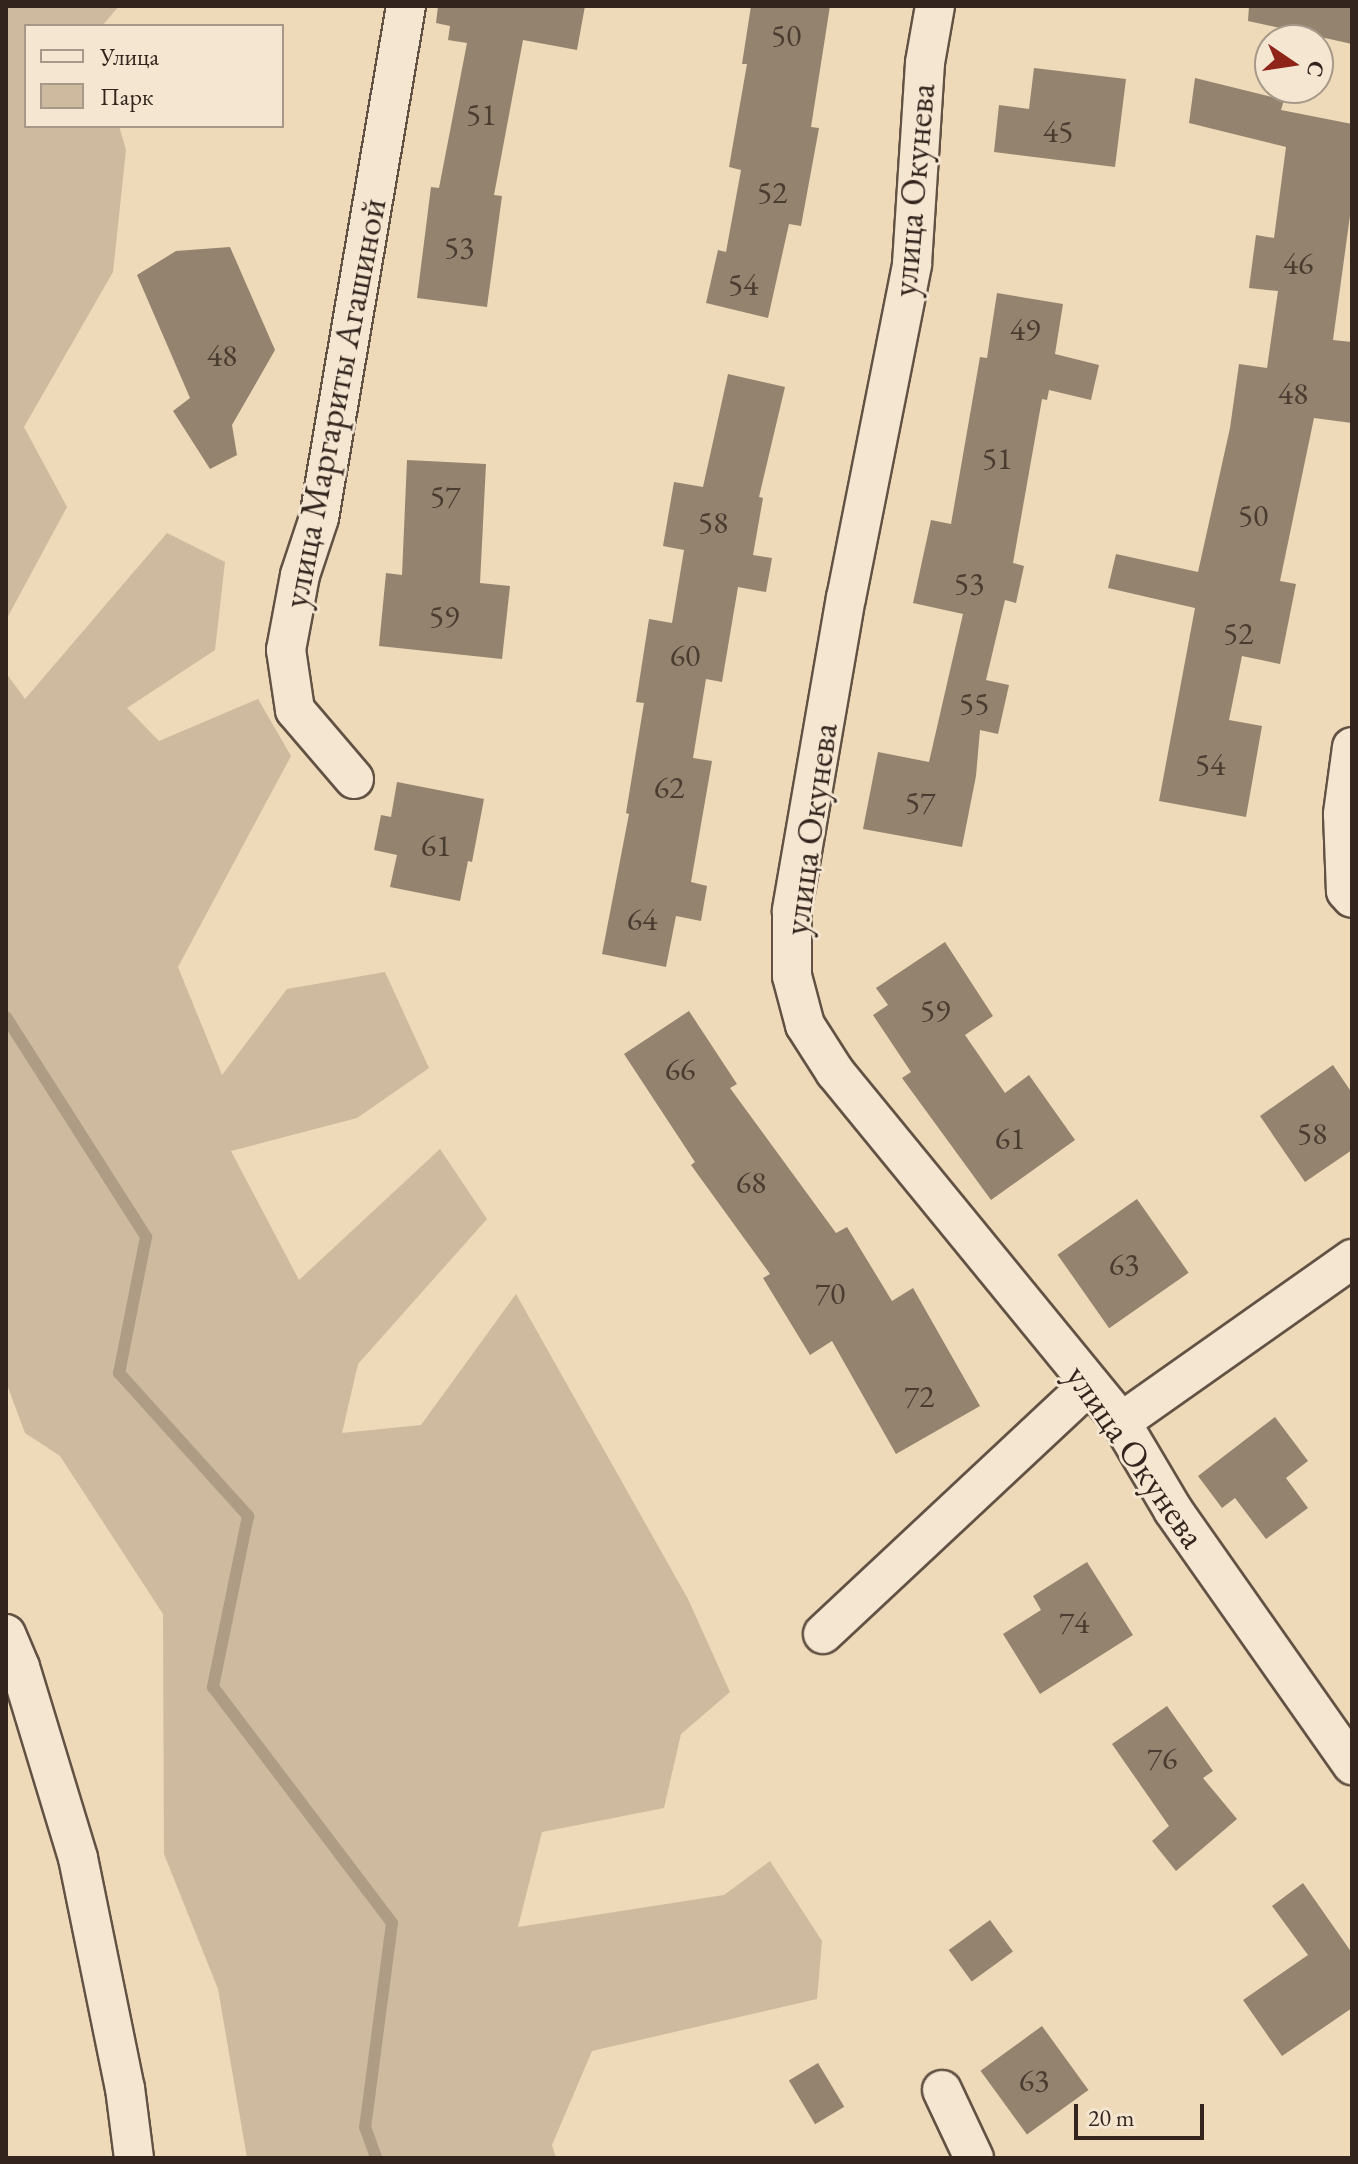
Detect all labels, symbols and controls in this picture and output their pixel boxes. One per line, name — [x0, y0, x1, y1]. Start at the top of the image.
house number: 50 — [771, 16, 801, 54]
legend — [24, 24, 284, 128]
north arrow — [1254, 24, 1334, 104]
text: Улица — [100, 41, 159, 72]
text: С — [1300, 58, 1332, 80]
text: Парк — [100, 81, 153, 112]
street label: улица Окунева — [882, 81, 944, 299]
house number: 51 — [466, 95, 496, 133]
house number: 45 — [1043, 112, 1073, 150]
house number: 52 — [757, 173, 787, 211]
street label: улица Маргариты Агашиной — [273, 195, 395, 611]
house number: 53 — [444, 228, 474, 266]
house number: 46 — [1283, 244, 1313, 282]
house number: 54 — [728, 265, 758, 303]
house number: 49 — [1010, 310, 1040, 348]
house number: 48 — [207, 336, 237, 374]
house number: 48 — [1278, 374, 1308, 412]
house number: 51 — [982, 439, 1012, 477]
house number: 57 — [430, 477, 460, 515]
house number: 50 — [1238, 496, 1268, 534]
house number: 58 — [698, 503, 728, 541]
house number: 53 — [954, 564, 984, 602]
house number: 59 — [429, 597, 459, 635]
house number: 52 — [1223, 614, 1253, 652]
house number: 60 — [670, 636, 700, 674]
house number: 55 — [959, 684, 989, 722]
street label: улица Окунева — [774, 720, 846, 938]
house number: 54 — [1195, 745, 1225, 783]
house number: 62 — [654, 768, 684, 806]
house number: 57 — [905, 783, 935, 821]
house number: 61 — [421, 826, 451, 864]
house number: 64 — [627, 900, 657, 938]
house number: 59 — [920, 991, 950, 1029]
house number: 66 — [665, 1050, 695, 1088]
house number: 58 — [1297, 1114, 1327, 1152]
house number: 61 — [995, 1119, 1025, 1157]
house number: 68 — [736, 1163, 766, 1201]
house number: 63 — [1109, 1245, 1139, 1283]
house number: 70 — [815, 1274, 845, 1312]
street label: улица Окунева — [1057, 1356, 1215, 1556]
house number: 72 — [904, 1377, 934, 1415]
house number: 74 — [1059, 1603, 1089, 1641]
house number: 76 — [1147, 1739, 1177, 1777]
house number: 63 — [1019, 2061, 1049, 2099]
scale bar — [1078, 2088, 1208, 2138]
text: 20 m — [1088, 2102, 1135, 2133]

